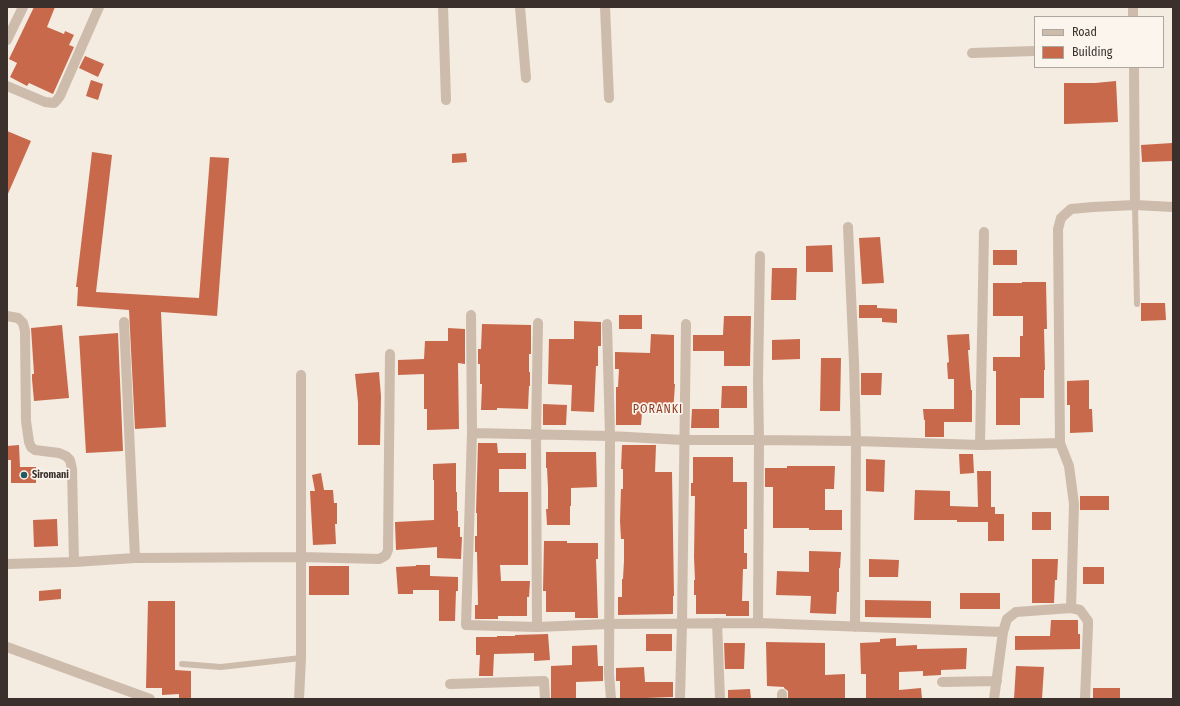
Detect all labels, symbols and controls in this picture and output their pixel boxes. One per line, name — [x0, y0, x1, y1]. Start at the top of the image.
legend — [1034, 16, 1164, 68]
text: Road — [1072, 25, 1097, 39]
text: Building — [1072, 45, 1112, 59]
district label: PORANKI — [633, 403, 683, 417]
place label: Siromani — [32, 469, 69, 481]
marker: Siromani — [19, 470, 29, 480]

